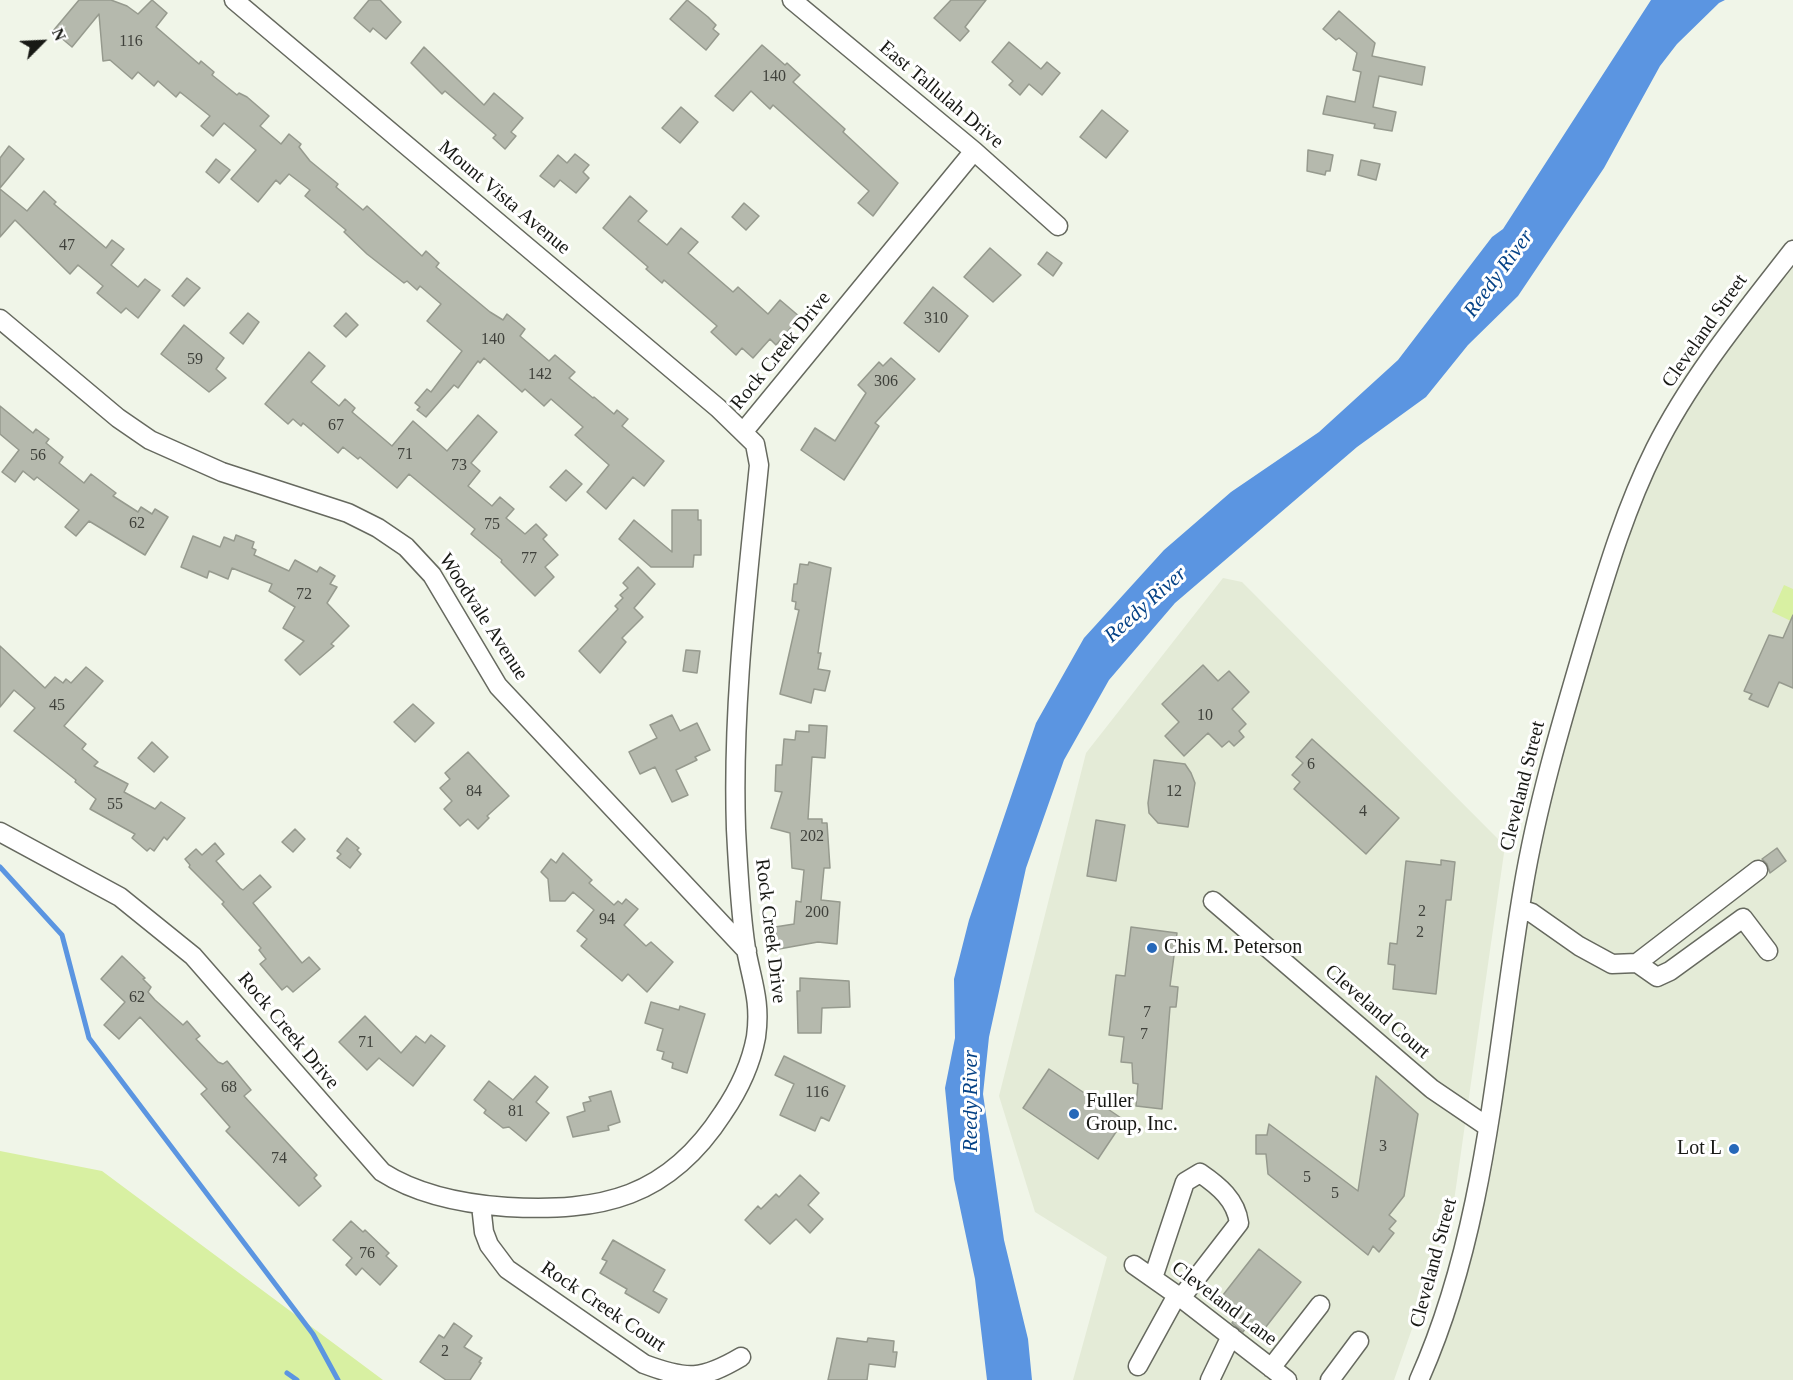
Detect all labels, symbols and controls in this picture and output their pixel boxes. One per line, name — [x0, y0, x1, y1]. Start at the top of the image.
north arrow — [12, 12, 72, 72]
text: N — [49, 26, 69, 43]
house number: 116 — [119, 32, 143, 52]
street label: East Tallulah Drive — [874, 36, 1008, 154]
house number: 140 — [762, 67, 786, 87]
street label: Mount Vista Avenue — [433, 136, 575, 260]
water label: Reedy River — [1459, 225, 1539, 323]
house number: 47 — [59, 236, 75, 256]
street label: Cleveland Street — [1657, 270, 1753, 392]
street label: Rock Creek Drive — [726, 287, 836, 415]
house number: 310 — [924, 309, 948, 329]
house number: 140 — [481, 330, 505, 350]
house number: 59 — [187, 350, 203, 370]
house number: 142 — [528, 365, 552, 385]
house number: 306 — [874, 372, 898, 392]
house number: 67 — [328, 416, 344, 436]
house number: 71 — [397, 445, 413, 465]
house number: 56 — [30, 446, 46, 466]
house number: 73 — [451, 456, 467, 476]
house number: 62 — [129, 514, 145, 534]
house number: 75 — [484, 515, 500, 535]
street label: Woodvale Avenue — [433, 549, 533, 685]
house number: 77 — [521, 549, 537, 569]
water label: Reedy River — [1100, 562, 1192, 648]
house number: 72 — [296, 585, 312, 605]
house number: 45 — [49, 696, 65, 716]
house number: 10 — [1197, 706, 1213, 726]
street label: Cleveland Street — [1495, 719, 1551, 853]
house number: 6 — [1307, 755, 1315, 775]
house number: 84 — [466, 782, 482, 802]
house number: 12 — [1166, 782, 1182, 802]
house number: 55 — [107, 795, 123, 815]
house number: 4 — [1359, 802, 1367, 822]
house number: 202 — [800, 827, 824, 847]
street label: Rock Creek Drive — [749, 857, 791, 1005]
house number: 2 — [1418, 902, 1426, 922]
house number: 200 — [805, 903, 829, 923]
house number: 94 — [599, 910, 615, 930]
house number: 2 — [1416, 923, 1424, 943]
place label: Chis M. Peterson — [1164, 936, 1302, 960]
marker: Chis M. Peterson — [1145, 941, 1159, 955]
street label: Cleveland Court — [1319, 960, 1435, 1064]
street label: Rock Creek Drive — [232, 968, 344, 1094]
house number: 62 — [129, 988, 145, 1008]
house number: 7 — [1143, 1003, 1151, 1023]
house number: 7 — [1140, 1025, 1148, 1045]
house number: 71 — [358, 1033, 374, 1053]
water label: Reedy River — [958, 1050, 984, 1152]
house number: 68 — [221, 1078, 237, 1098]
house number: 116 — [805, 1083, 829, 1103]
place label: Fuller Group, Inc. — [1086, 1090, 1178, 1137]
house number: 81 — [508, 1102, 524, 1122]
marker: Fuller Group, Inc. — [1067, 1107, 1081, 1121]
house number: 3 — [1379, 1137, 1387, 1157]
place label: Lot L — [1677, 1137, 1722, 1161]
marker: Lot L — [1727, 1142, 1741, 1156]
house number: 74 — [271, 1149, 287, 1169]
house number: 5 — [1303, 1168, 1311, 1188]
house number: 5 — [1331, 1184, 1339, 1204]
street label: Cleveland Street — [1405, 1196, 1463, 1330]
house number: 76 — [359, 1244, 375, 1264]
street label: Rock Creek Court — [536, 1256, 670, 1358]
street label: Cleveland Lane — [1166, 1256, 1282, 1352]
house number: 2 — [441, 1342, 449, 1362]

